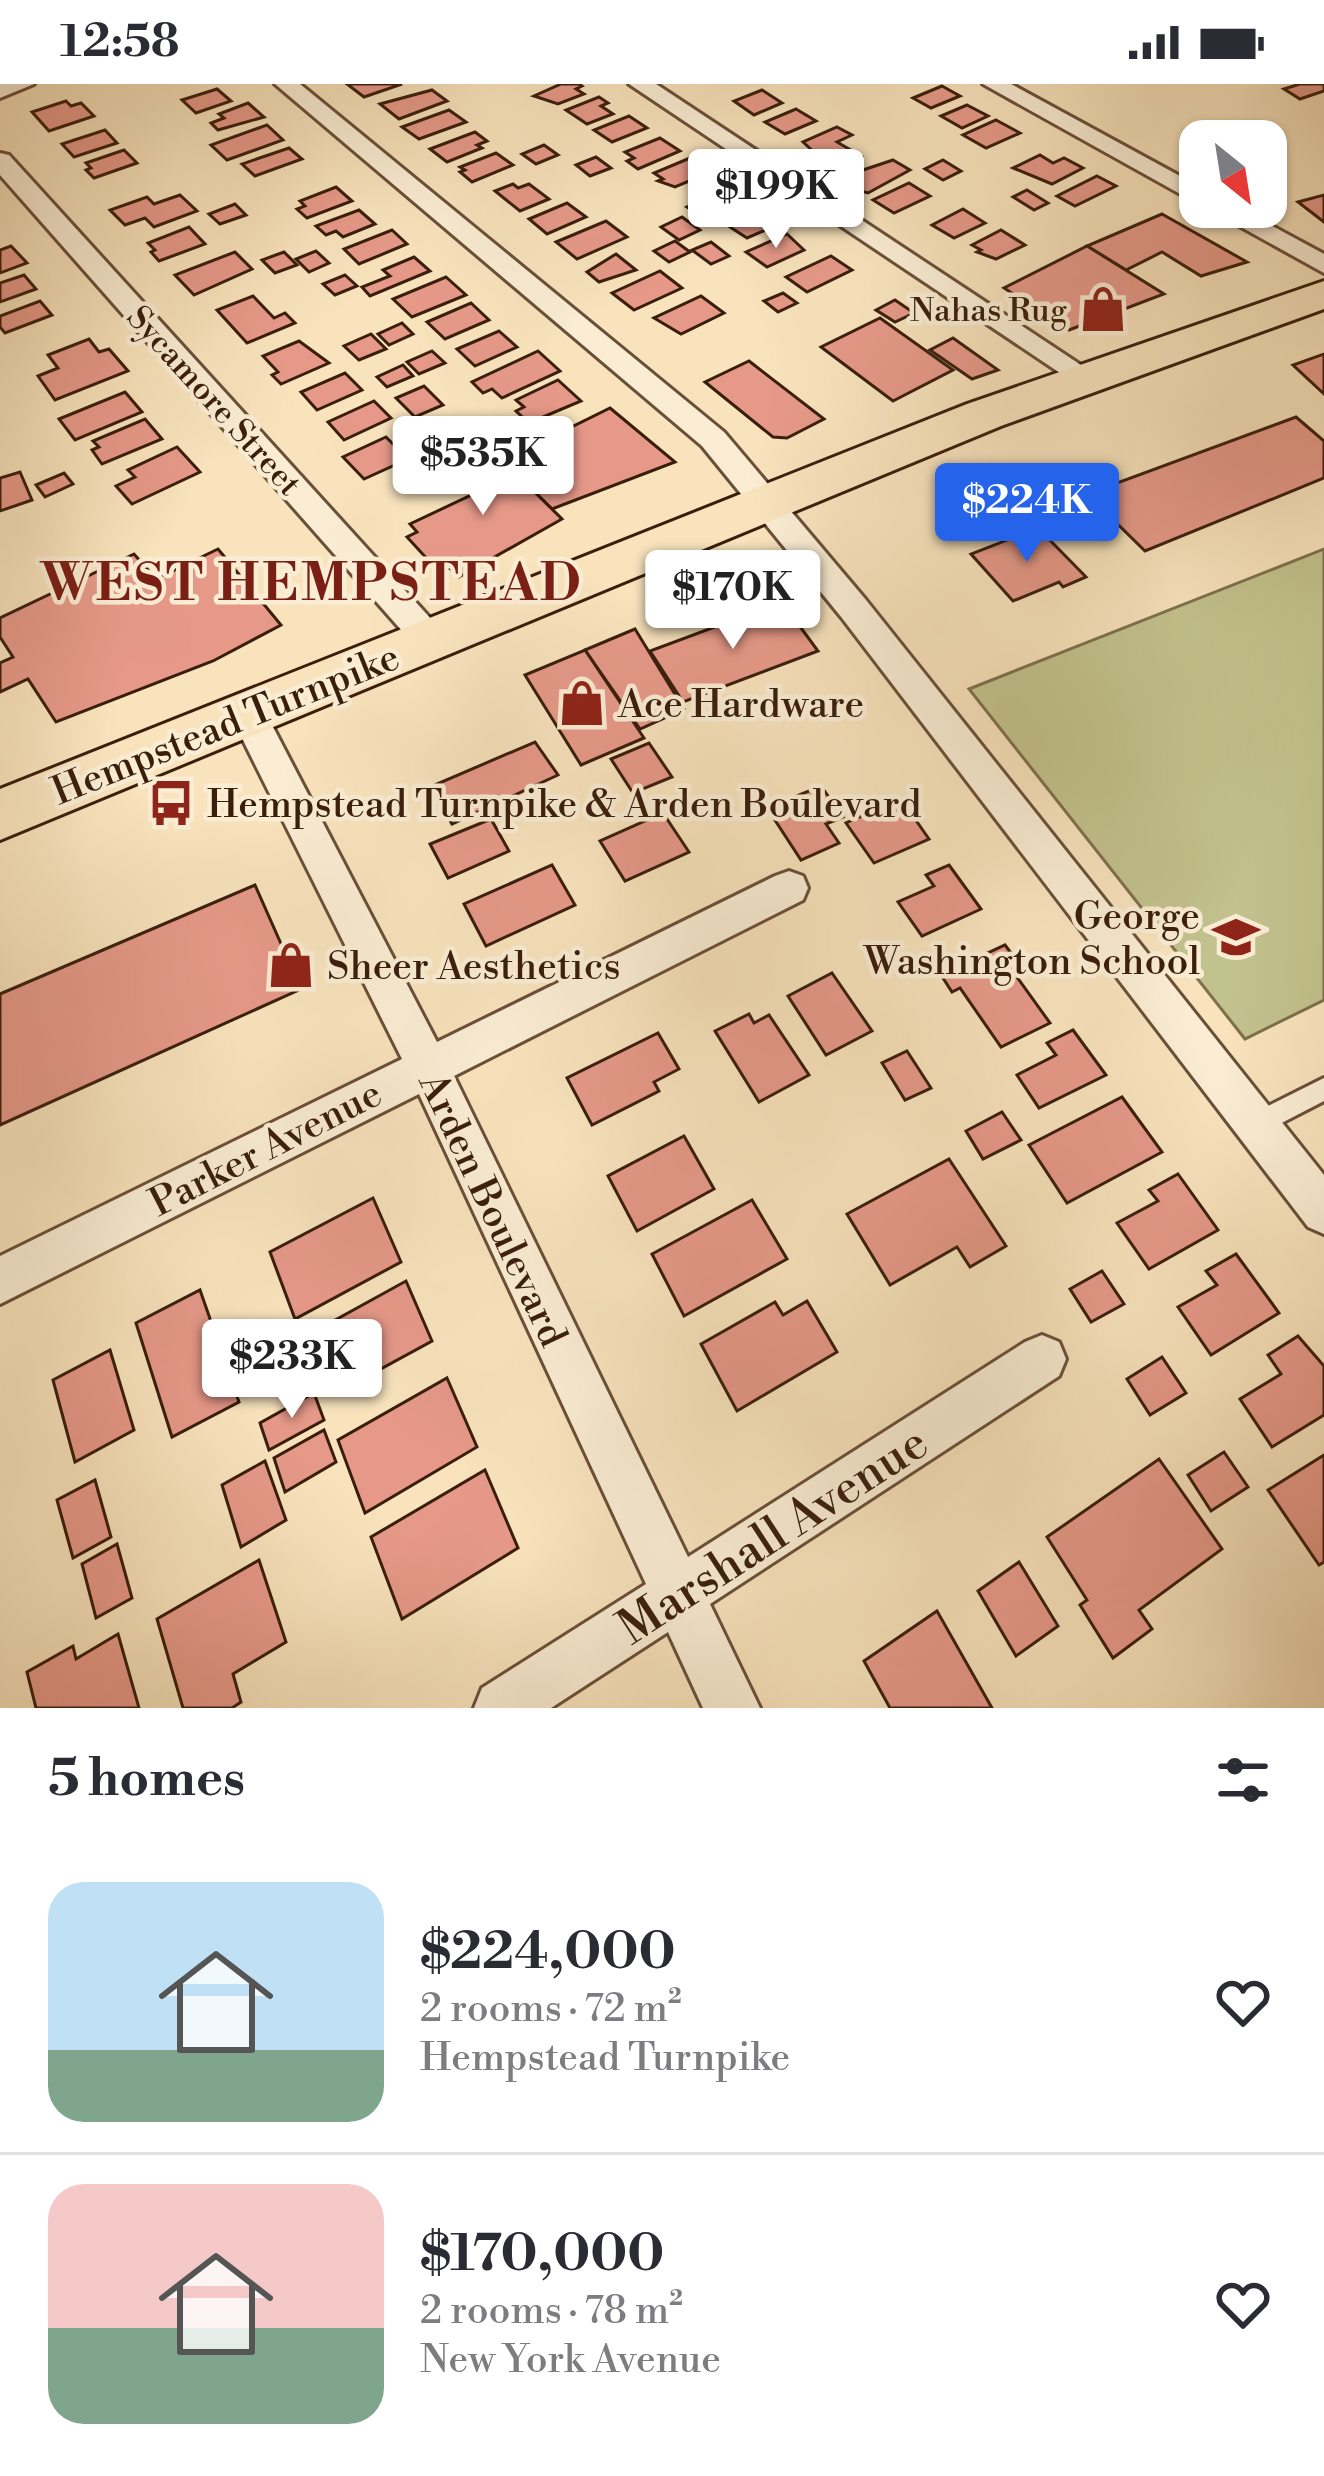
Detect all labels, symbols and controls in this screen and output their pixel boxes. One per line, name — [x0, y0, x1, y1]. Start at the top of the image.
text: 12:58 — [60, 14, 180, 71]
north arrow — [1179, 120, 1287, 228]
map controls — [1179, 120, 1287, 228]
pin: $199K — [692, 149, 860, 251]
text: $199K — [715, 163, 837, 212]
shop icon: Nahas Rug — [1078, 284, 1128, 334]
place label: Nahas Rug — [910, 291, 1067, 332]
street label: Sycamore Street — [117, 298, 309, 505]
pin: $535K — [399, 416, 567, 518]
text: $535K — [420, 430, 546, 479]
pin: $224K — [943, 463, 1111, 565]
text: $224K — [962, 477, 1092, 526]
pin: $170K — [649, 550, 817, 652]
district label: WEST HEMPSTEAD — [39, 553, 583, 617]
text: $170K — [672, 564, 794, 613]
street label: Hempstead Turnpike — [45, 633, 407, 817]
shop icon: Ace Hardware — [557, 678, 607, 728]
place label: Ace Hardware — [617, 681, 864, 730]
bus stop icon: Hempstead Turnpike & Arden Boulevard — [146, 778, 196, 828]
place label: Hempstead Turnpike & Arden Boulevard — [207, 781, 921, 830]
place label: George Washington School — [862, 893, 1200, 987]
school or university icon: George Washington School — [1211, 912, 1261, 962]
shop icon: Sheer Aesthetics — [266, 940, 316, 990]
place label: Sheer Aesthetics — [327, 943, 620, 992]
street label: Arden Boulevard — [406, 1064, 577, 1355]
street label: Parker Avenue — [142, 1070, 390, 1229]
pin: $233K — [208, 1319, 376, 1421]
text: $233K — [229, 1333, 355, 1382]
street label: Marshall Avenue — [607, 1414, 940, 1659]
icon: filters — [1210, 1747, 1276, 1813]
text: 5 homes — [48, 1748, 245, 1812]
text: $224,000 — [420, 1921, 676, 1985]
icon: home — [144, 1930, 288, 2074]
icon: heart — [1210, 1969, 1276, 2035]
text: 2 rooms · 72 m² — [420, 1985, 682, 2034]
text: Hempstead Turnpike — [420, 2034, 790, 2083]
text: $170,000 — [420, 2223, 664, 2287]
icon: home — [144, 2232, 288, 2376]
icon: heart — [1210, 2271, 1276, 2337]
text: 2 rooms · 78 m² — [420, 2287, 683, 2336]
text: New York Avenue — [420, 2336, 721, 2385]

